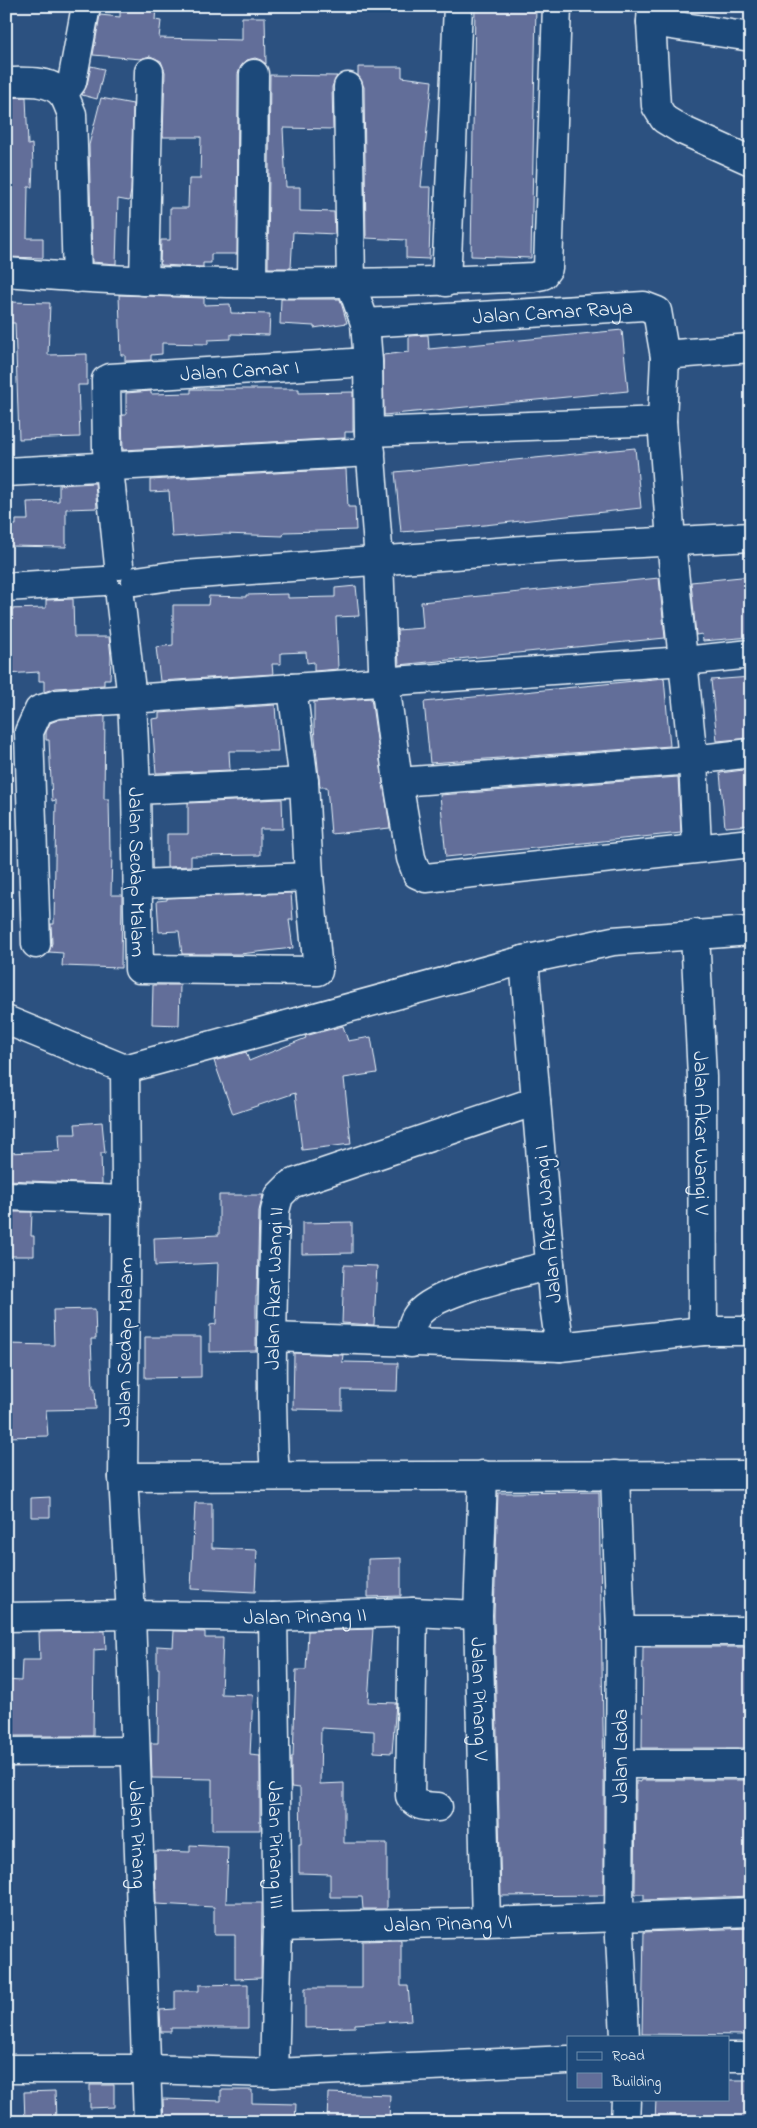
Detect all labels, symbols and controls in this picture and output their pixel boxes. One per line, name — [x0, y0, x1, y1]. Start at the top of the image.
street label: Jalan Camar Raya — [472, 294, 634, 333]
street label: Jalan Camar I — [179, 353, 300, 391]
street label: Jalan Sedap Malam — [119, 787, 152, 958]
street label: Jalan Akar Wangi V — [683, 1050, 716, 1215]
street label: Jalan Akar Wangi I — [527, 1143, 573, 1304]
street label: Jalan Akar Wangi II — [259, 1203, 294, 1370]
street label: Jalan Sedap Malam — [110, 1257, 142, 1427]
street label: Jalan Pinang II — [243, 1601, 367, 1634]
street label: Jalan Pinang V — [462, 1637, 495, 1761]
street label: Jalan Lada — [607, 1709, 637, 1803]
street label: Jalan Pinang — [120, 1780, 153, 1889]
street label: Jalan Pinang III — [258, 1781, 291, 1909]
street label: Jalan Pinang VI — [383, 1908, 513, 1941]
legend — [567, 2036, 730, 2100]
text: Road — [612, 2045, 645, 2067]
text: Building — [611, 2071, 661, 2094]

